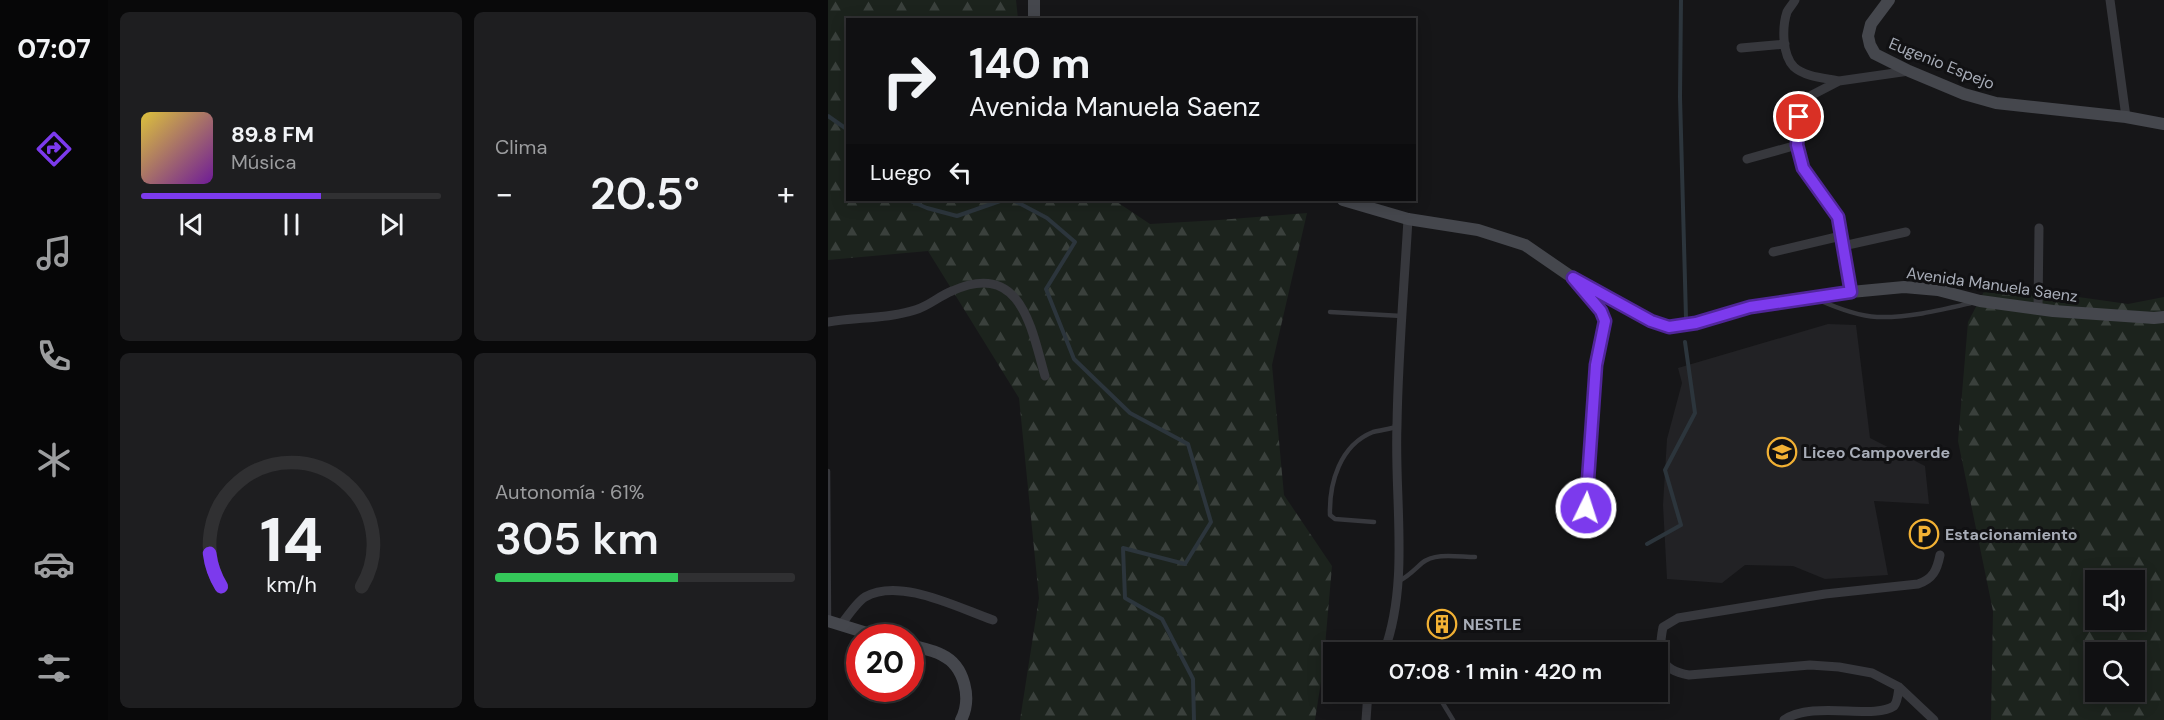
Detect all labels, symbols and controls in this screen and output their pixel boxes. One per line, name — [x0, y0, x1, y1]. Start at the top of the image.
text: 07:07 — [17, 31, 91, 66]
street label: Eugenio Espejo — [1886, 33, 1998, 94]
text: 140 m — [969, 36, 1091, 91]
icon: right — [870, 42, 948, 120]
text: Avenida Manuela Saenz — [969, 89, 1260, 124]
pin — [1773, 91, 1824, 142]
icon: arrive — [1782, 100, 1815, 133]
text: 89.8 FM — [231, 120, 314, 149]
icon: directions — [33, 128, 75, 170]
text: Clima — [495, 134, 547, 160]
text: Música — [231, 149, 296, 175]
icon: left — [944, 156, 977, 189]
text: Luego — [870, 158, 932, 187]
text: 20.5° — [590, 164, 700, 223]
text: − — [495, 172, 513, 215]
text: + — [777, 172, 795, 215]
icon: previous — [175, 208, 208, 241]
icon: pause — [275, 208, 308, 241]
icon: next — [375, 208, 408, 241]
icon: music — [33, 232, 75, 274]
street label: Avenida Manuela Saenz — [1905, 262, 2079, 307]
icon: phone — [33, 335, 75, 377]
school or university icon: Liceo Campoverde — [1766, 436, 1798, 468]
icon: climate — [33, 439, 75, 481]
place label: Liceo Campoverde — [1803, 442, 1950, 463]
position arrow — [1554, 476, 1618, 540]
text: Autonomía · 61% — [495, 479, 645, 505]
text: 14 — [259, 499, 323, 580]
text: 305 km — [495, 509, 659, 568]
parking icon: Estacionamiento — [1908, 518, 1940, 550]
place label: Estacionamiento — [1945, 524, 2077, 545]
icon: car — [33, 543, 75, 585]
map controls — [2085, 570, 2145, 702]
button: sound — [2085, 570, 2145, 630]
text: km/h — [266, 572, 316, 600]
building icon: NESTLE — [1426, 608, 1458, 640]
place label: NESTLE — [1463, 614, 1521, 635]
speed limit sign: 20 — [846, 624, 924, 702]
button: search — [2085, 642, 2145, 702]
icon: filters — [33, 647, 75, 689]
text: 07:08 · 1 min · 420 m — [1389, 657, 1602, 686]

